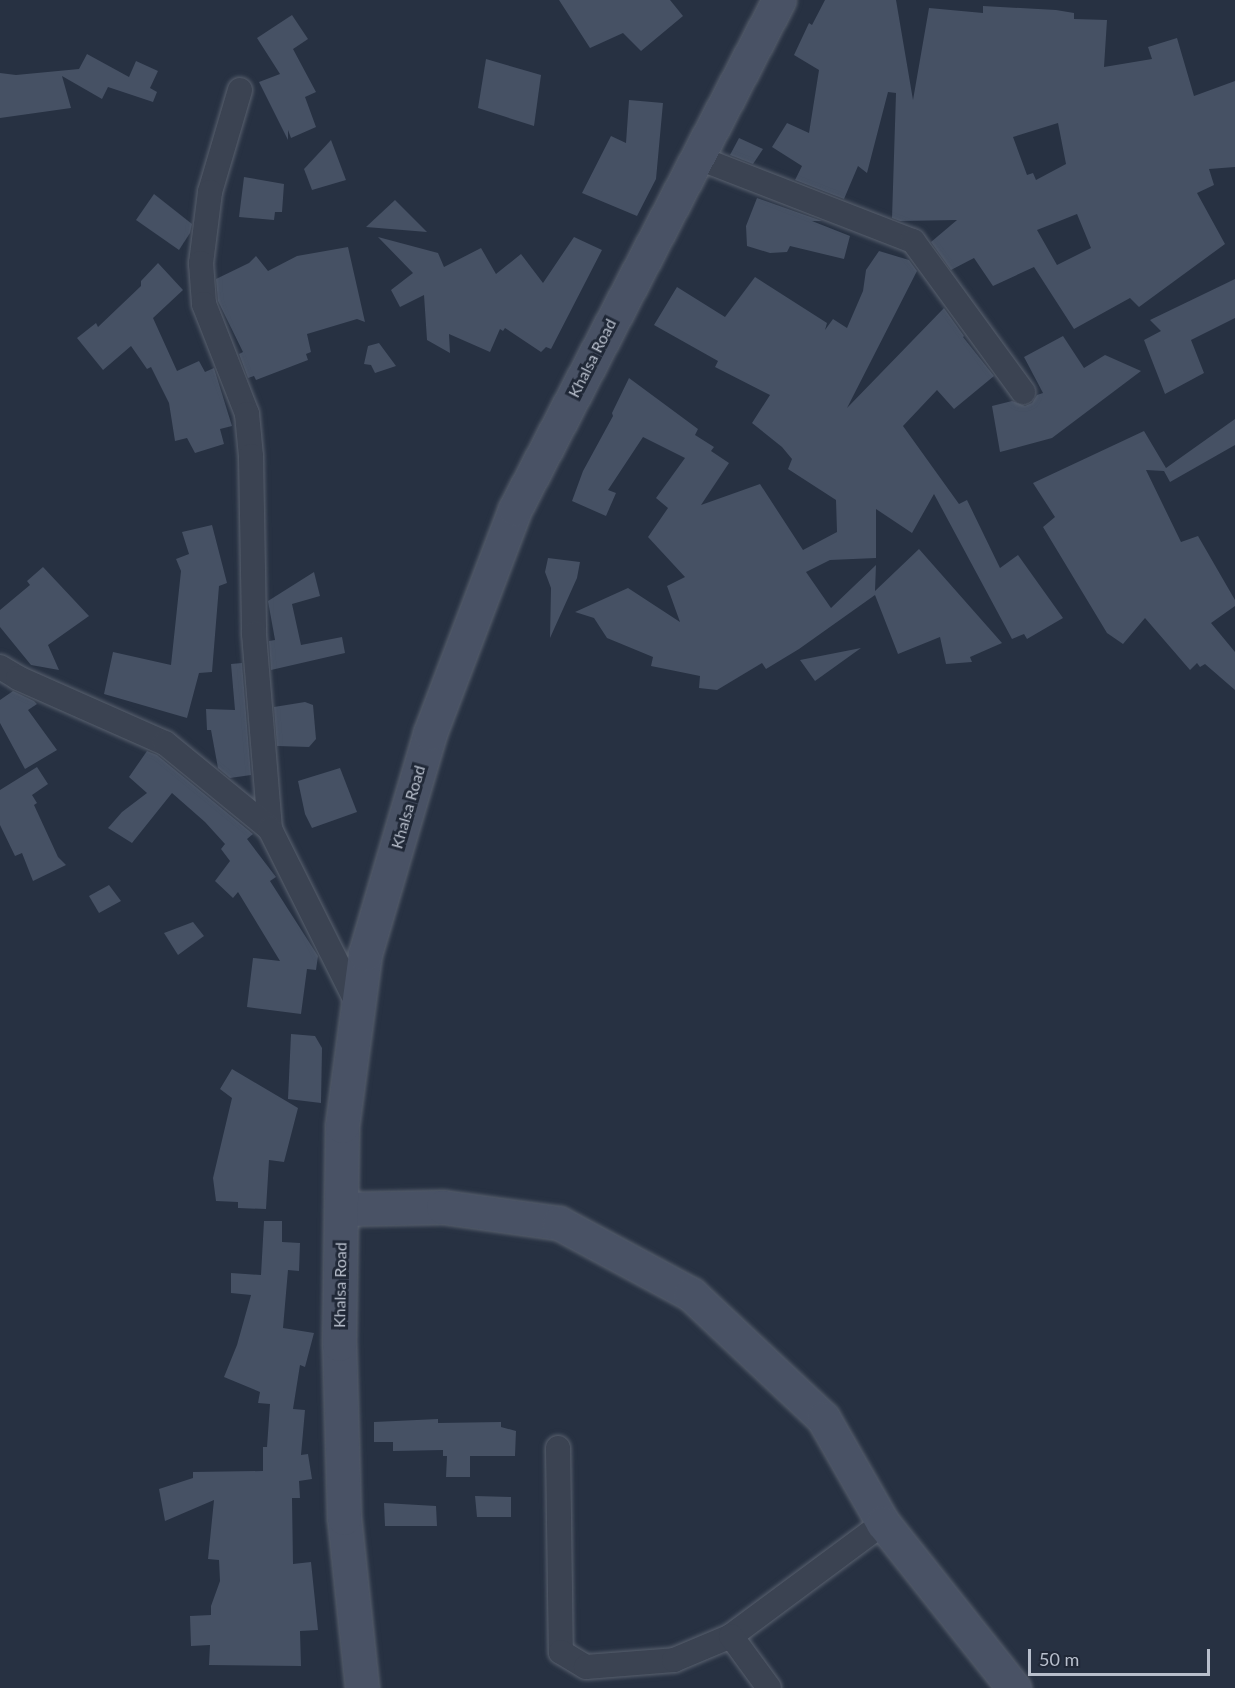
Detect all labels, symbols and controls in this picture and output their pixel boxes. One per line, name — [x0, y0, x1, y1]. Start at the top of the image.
street label: Khalsa Road — [564, 315, 620, 401]
street label: Khalsa Road — [387, 763, 429, 851]
street label: Khalsa Road — [330, 1242, 350, 1328]
scale bar — [1031, 1637, 1212, 1675]
text: 50 m — [1039, 1648, 1079, 1670]

